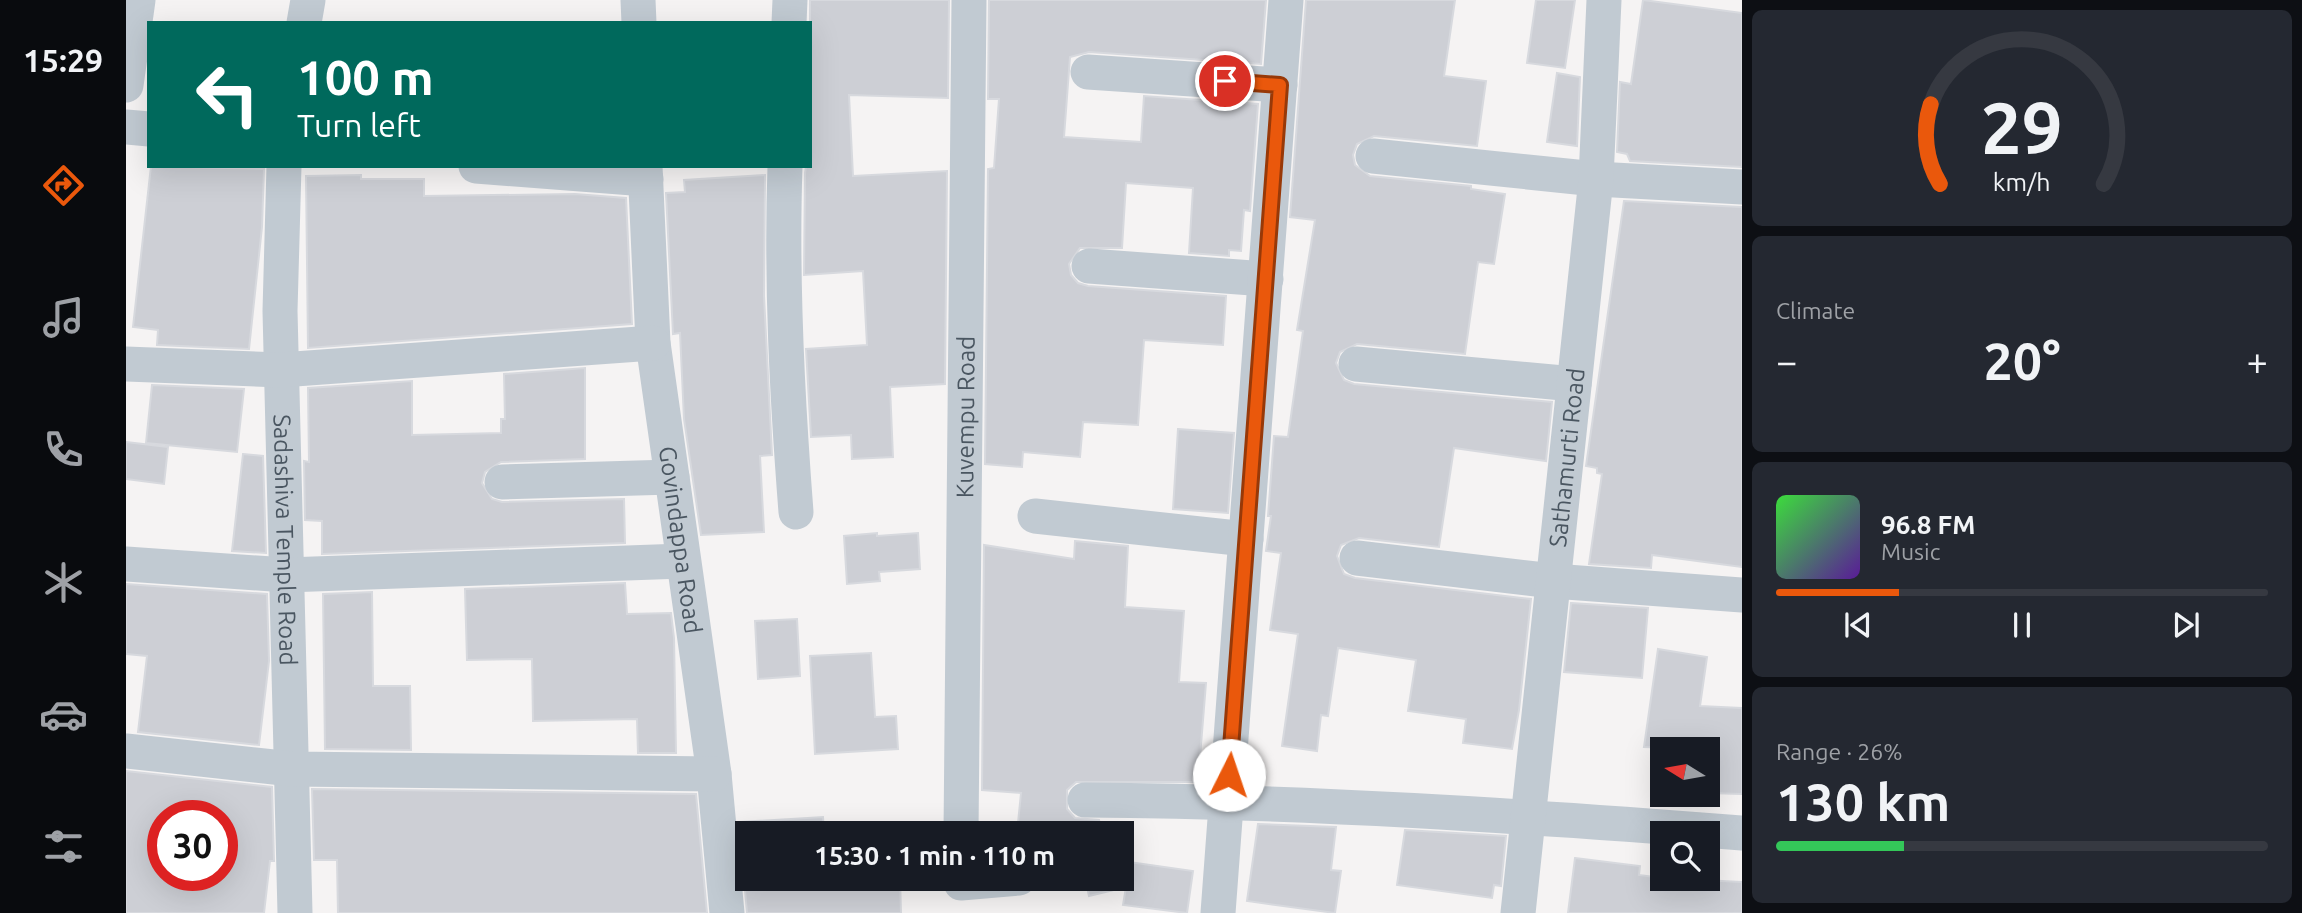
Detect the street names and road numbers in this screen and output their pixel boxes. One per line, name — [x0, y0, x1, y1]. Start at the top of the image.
street label: Kuvempu Road — [951, 336, 979, 498]
street label: Sathamurti Road — [1543, 367, 1589, 549]
street label: Sadashiva Temple Road — [269, 414, 302, 666]
street label: Govindappa Road — [654, 444, 707, 635]

